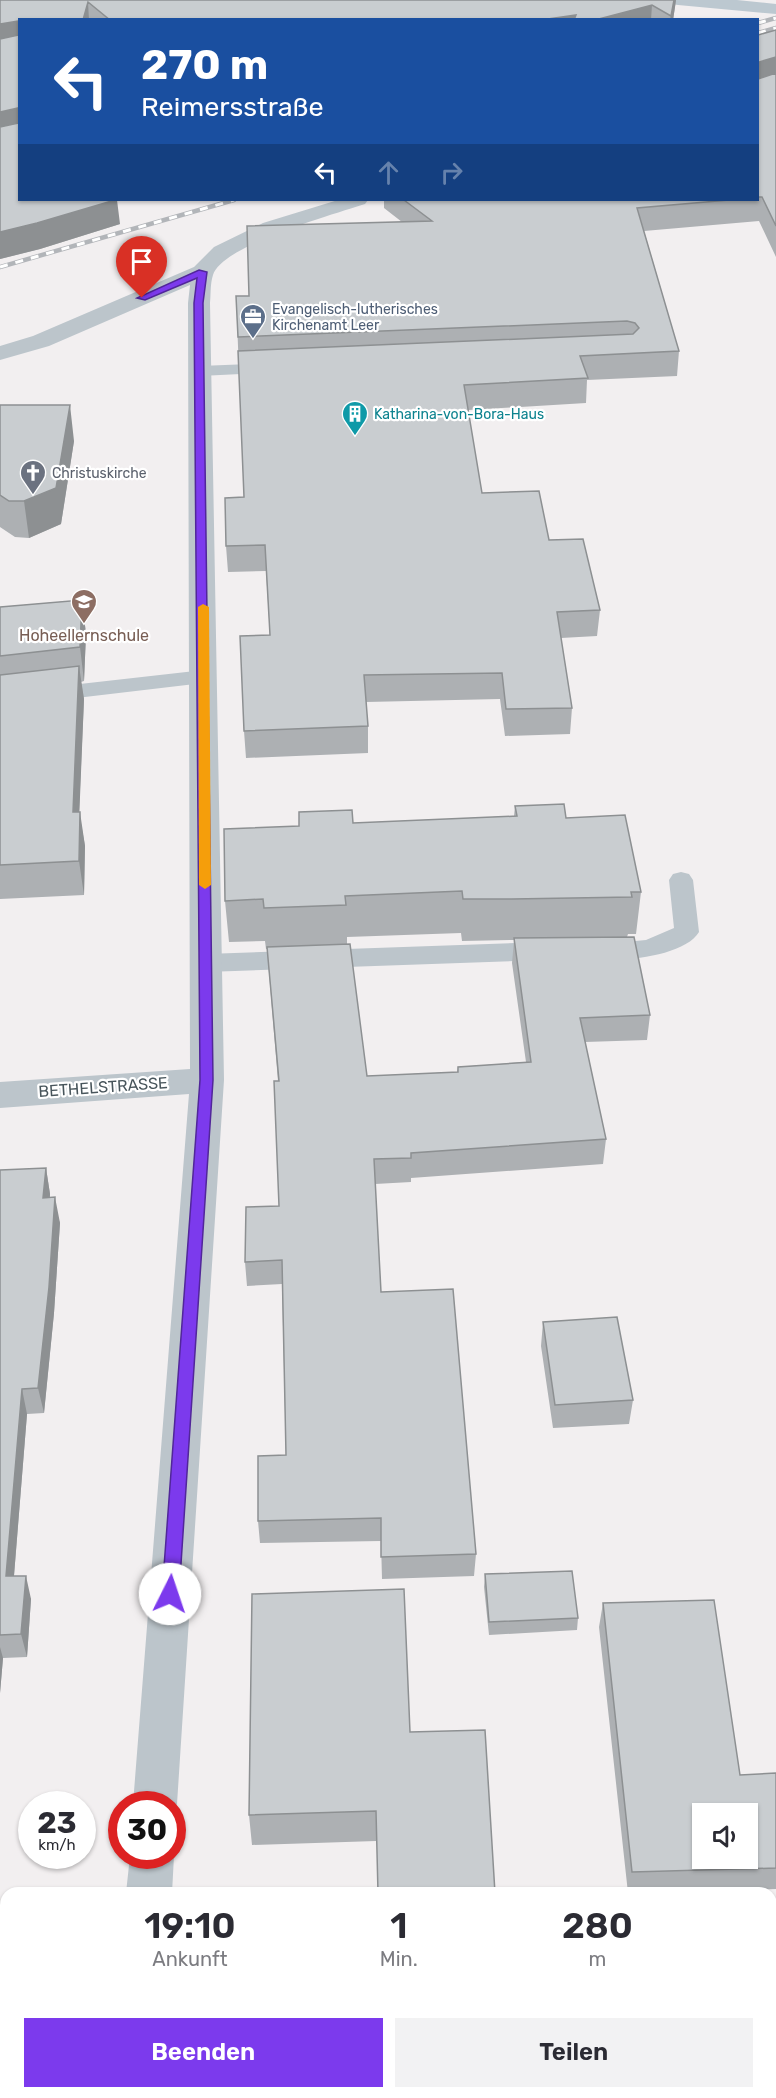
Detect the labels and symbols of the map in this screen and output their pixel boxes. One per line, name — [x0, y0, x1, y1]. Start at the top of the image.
pin — [116, 236, 167, 298]
place label: Evangelisch-lutherisches Kirchenamt Leer — [272, 301, 438, 334]
office icon: Evangelisch-lutherisches Kirchenamt Leer — [238, 302, 268, 340]
building icon: Katharina-von-Bora-Haus — [340, 399, 370, 437]
place label: Katharina-von-Bora-Haus — [374, 406, 544, 423]
church icon: Christuskirche — [18, 458, 48, 496]
place label: Christuskirche — [52, 465, 147, 482]
school or university icon: Hoheellernschule — [69, 587, 99, 625]
place label: Hoheellernschule — [19, 626, 149, 645]
street label: BETHELSTRASSE — [38, 1073, 168, 1101]
position arrow — [138, 1562, 202, 1626]
speed limit sign: 30 — [108, 1791, 186, 1869]

